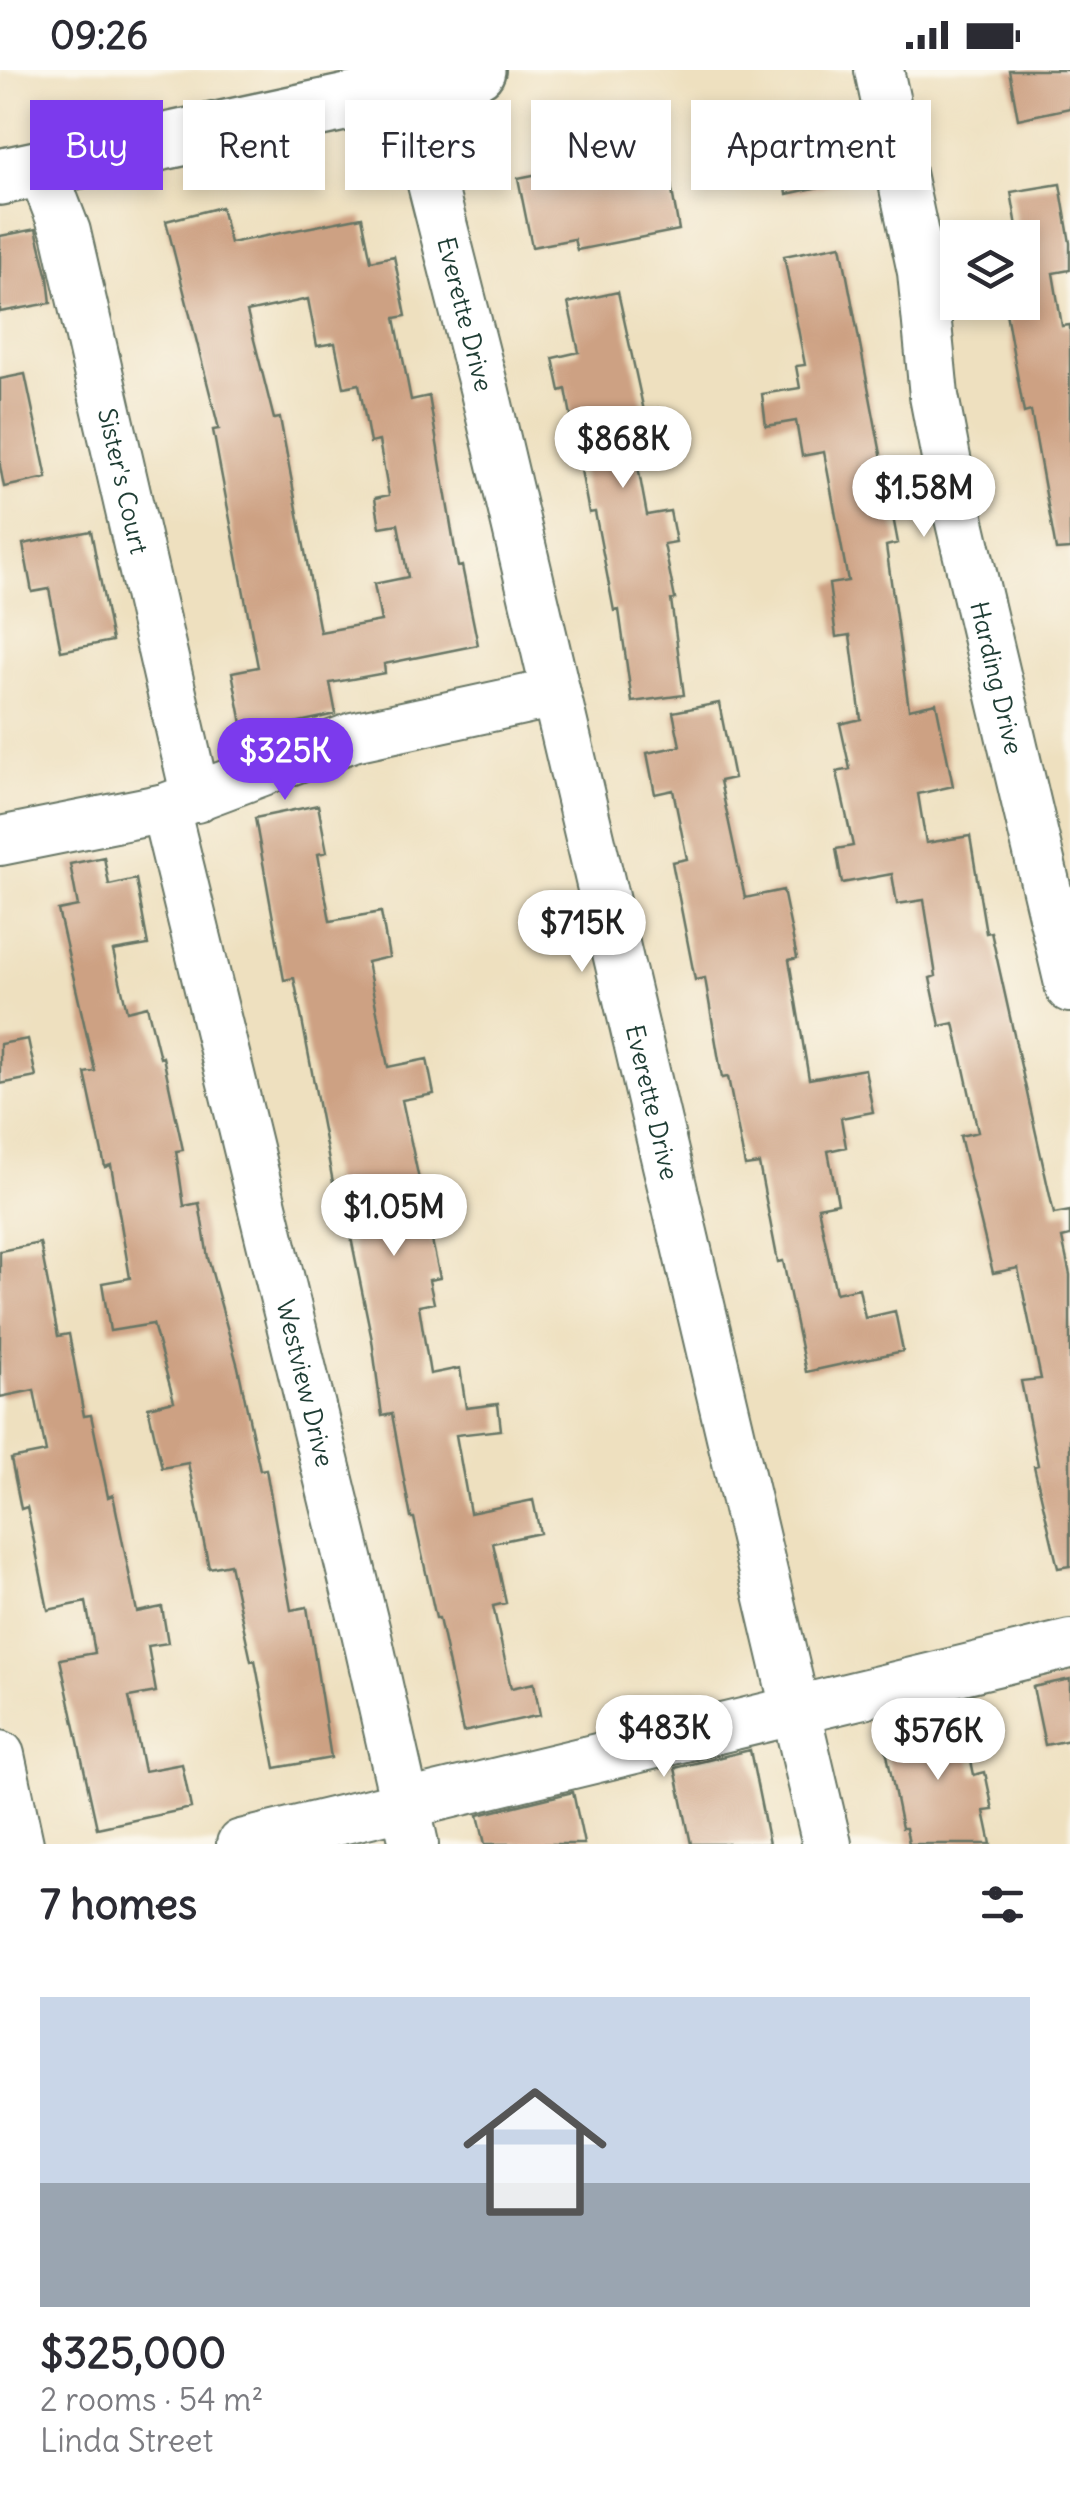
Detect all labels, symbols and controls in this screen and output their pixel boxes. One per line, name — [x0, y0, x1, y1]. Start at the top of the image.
text: 09:26 — [50, 12, 148, 59]
chip: Buy — [30, 100, 163, 190]
chip: Rent — [183, 100, 325, 190]
chip: Filters — [345, 100, 511, 190]
chip: New — [531, 100, 671, 190]
chip: Apartment — [691, 100, 931, 190]
map controls — [940, 220, 1040, 320]
button: layers — [940, 220, 1040, 320]
street label: Everette Drive — [430, 234, 500, 395]
street label: Sister's Court — [91, 405, 155, 557]
pin: $868K — [553, 406, 693, 491]
text: $868K — [577, 418, 669, 459]
pin: $1.58M — [843, 455, 1005, 540]
text: $1.58M — [874, 467, 974, 508]
street label: Harding Drive — [963, 598, 1030, 758]
pin: $325K — [215, 718, 355, 803]
text: $325K — [239, 730, 331, 771]
pin: $715K — [512, 890, 652, 975]
text: $715K — [540, 902, 624, 943]
street label: Everette Drive — [619, 1022, 686, 1183]
pin: $1.05M — [313, 1174, 475, 1259]
text: $1.05M — [343, 1186, 445, 1227]
street label: Westview Drive — [269, 1296, 341, 1470]
pin: $483K — [594, 1695, 734, 1780]
pin: $576K — [868, 1698, 1008, 1783]
text: $483K — [618, 1707, 710, 1748]
text: $576K — [893, 1710, 983, 1751]
icon: filters — [975, 1877, 1030, 1932]
text: 7 homes — [40, 1878, 197, 1930]
icon: home — [445, 2062, 625, 2242]
text: $325,000 — [40, 2327, 226, 2379]
text: 2 rooms · 54 m² — [40, 2379, 263, 2420]
text: Linda Street — [40, 2420, 213, 2461]

